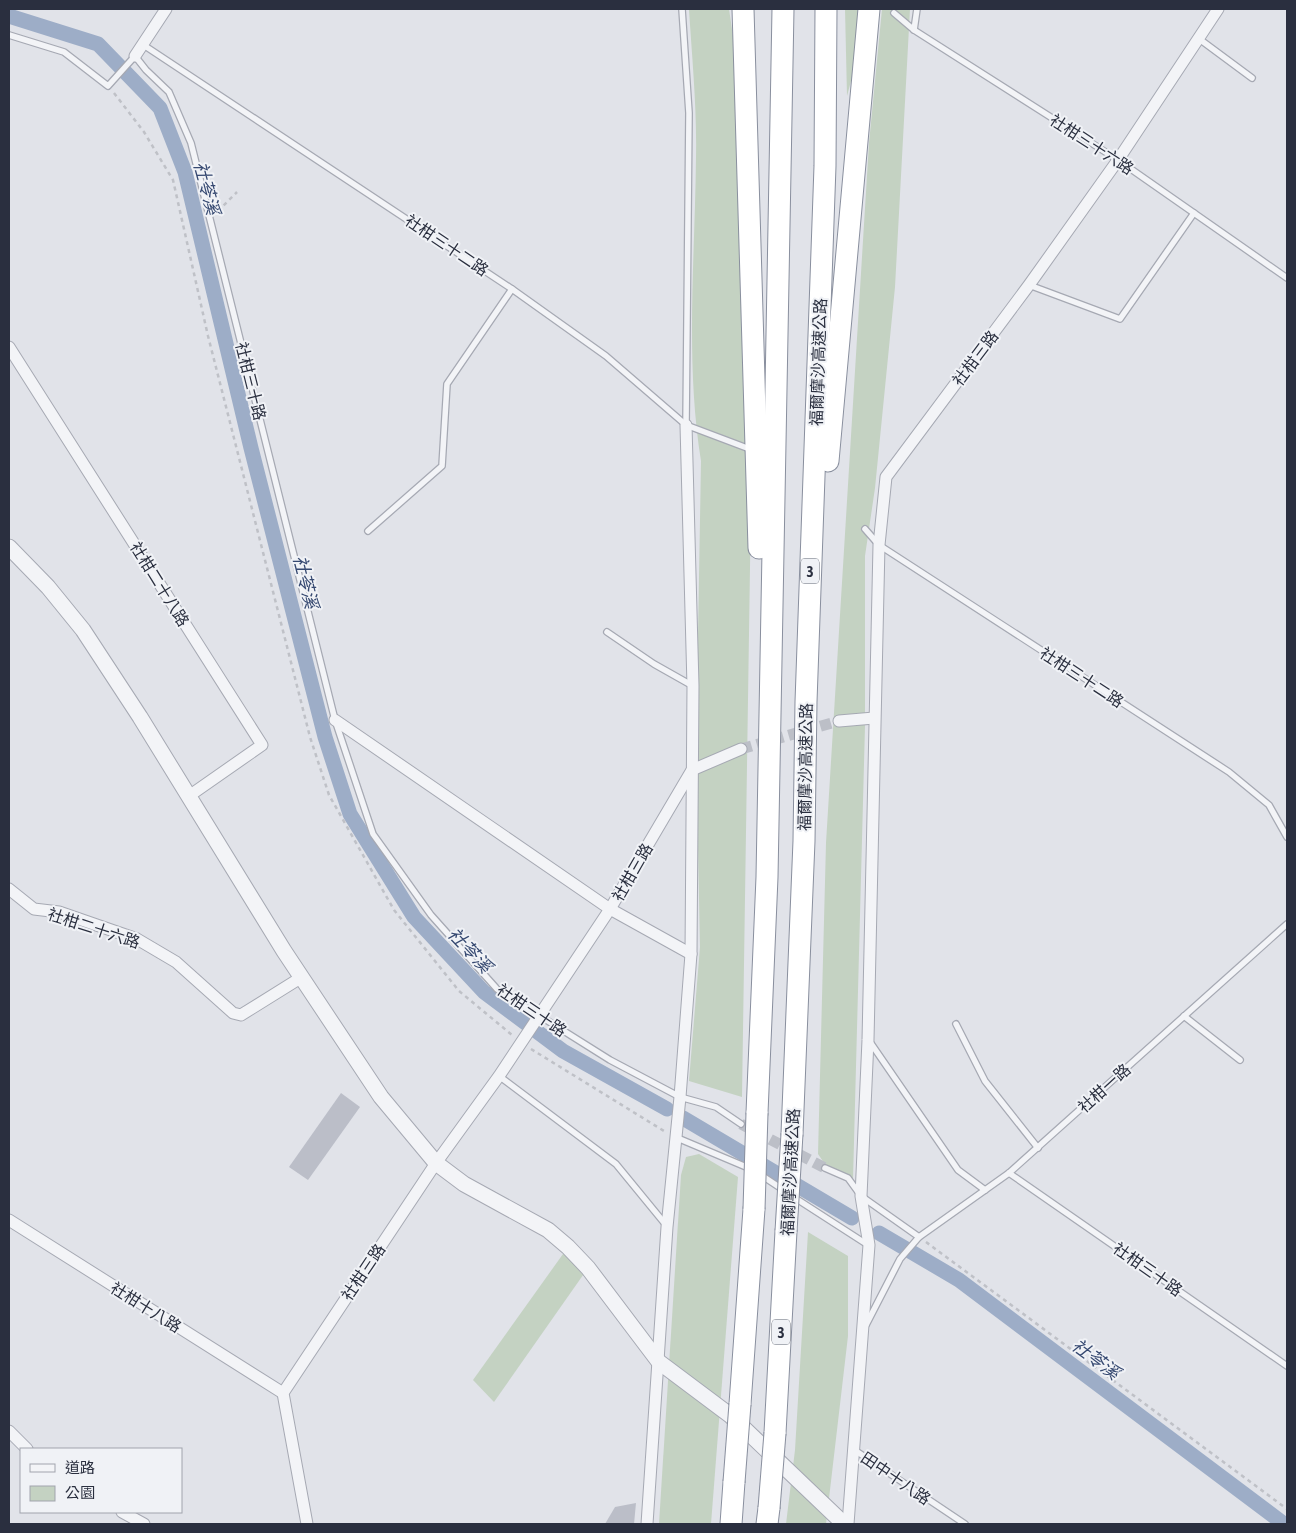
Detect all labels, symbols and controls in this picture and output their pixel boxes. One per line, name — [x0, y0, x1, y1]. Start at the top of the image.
street label: 社柑三十六路 — [1047, 110, 1137, 178]
water label: 社苓溪 — [190, 159, 225, 220]
street label: 社柑三十二路 — [402, 211, 492, 279]
street label: 福爾摩沙高速公路 — [807, 298, 829, 426]
street label: 社柑三路 — [949, 327, 1001, 389]
street label: 社柑三十路 — [233, 340, 269, 422]
street label: 社柑二十八路 — [127, 539, 193, 629]
water label: 社苓溪 — [289, 553, 323, 614]
road number: 3 — [801, 558, 819, 584]
street label: 社柑三十二路 — [1037, 643, 1127, 711]
street label: 福爾摩沙高速公路 — [795, 703, 815, 831]
street label: 社柑三路 — [608, 840, 656, 904]
street label: 社柑二十六路 — [46, 905, 142, 951]
water label: 社苓溪 — [444, 923, 498, 979]
street label: 社柑三十路 — [494, 980, 570, 1040]
street label: 社柑一路 — [1074, 1060, 1134, 1116]
street label: 福爾摩沙高速公路 — [778, 1108, 802, 1236]
street label: 社柑三十路 — [1110, 1239, 1186, 1299]
street label: 社柑三路 — [338, 1240, 388, 1304]
street label: 社柑十八路 — [107, 1278, 185, 1336]
road number: 3 — [772, 1320, 790, 1344]
water label: 社苓溪 — [1068, 1334, 1126, 1385]
legend — [20, 1448, 182, 1513]
street label: 田中十八路 — [858, 1448, 934, 1508]
text: 道路 — [65, 1459, 95, 1476]
text: 公園 — [65, 1484, 95, 1501]

